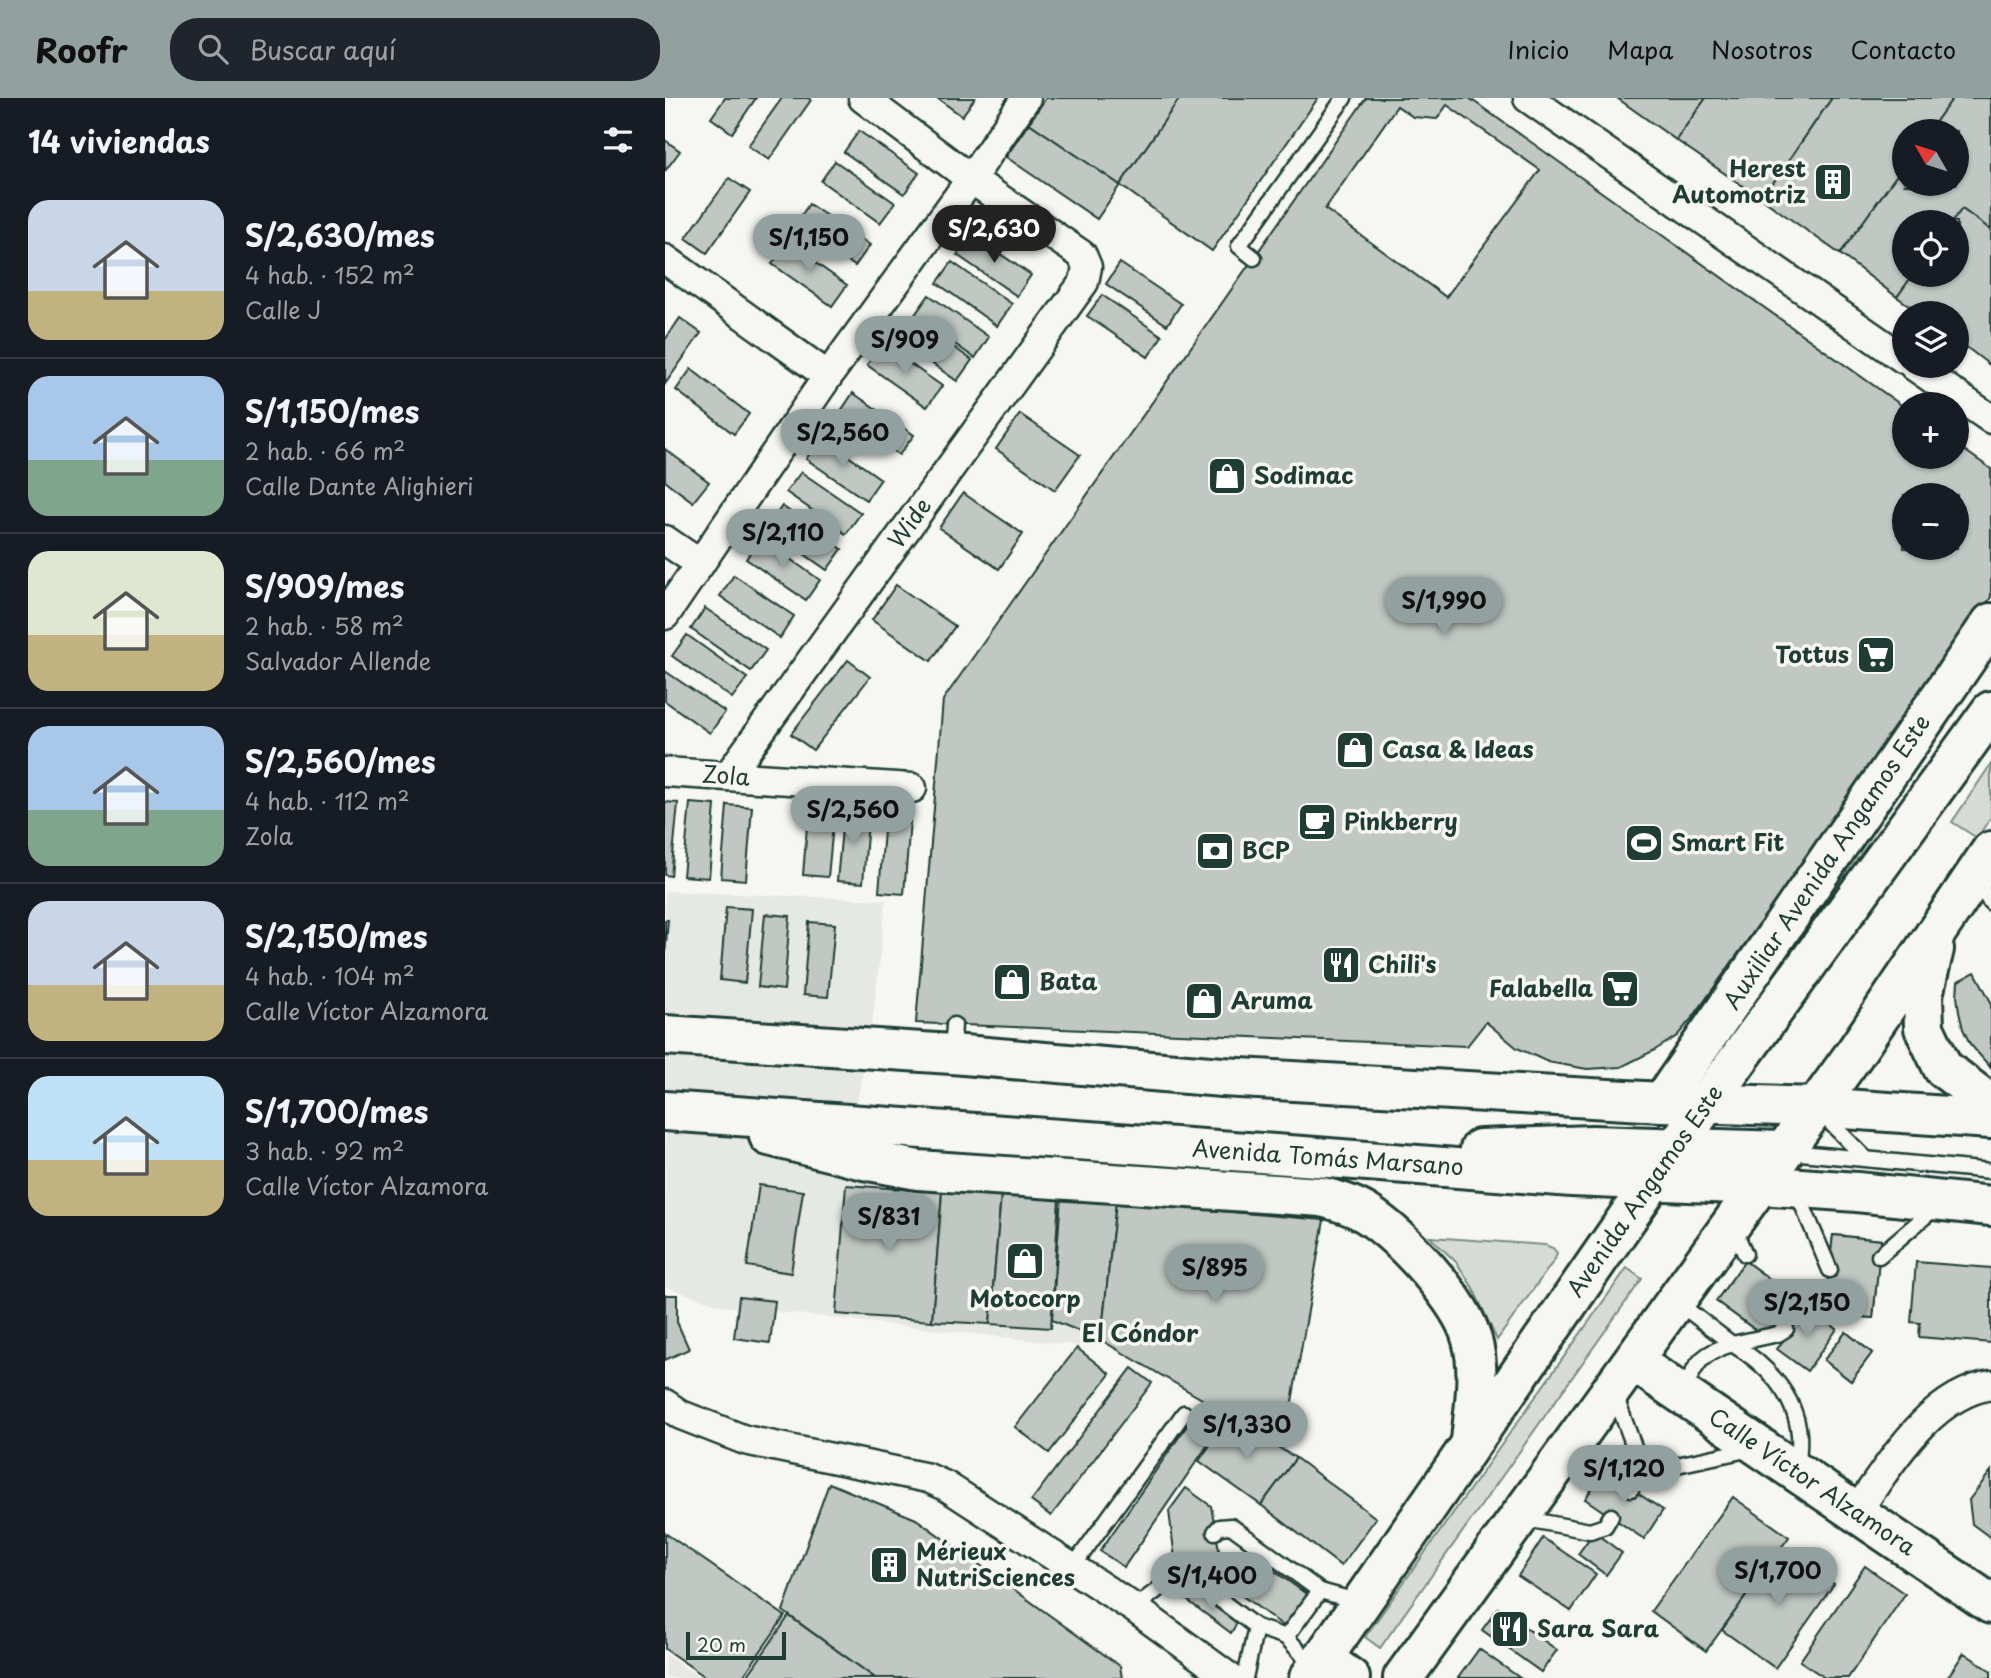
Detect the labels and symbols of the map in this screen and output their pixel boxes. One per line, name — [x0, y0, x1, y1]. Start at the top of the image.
north arrow — [1892, 119, 1969, 196]
place label: Herest Automotriz — [1672, 150, 1806, 211]
building icon: Herest Automotriz — [1812, 161, 1854, 203]
pin: S/2,630 — [929, 206, 1059, 265]
pin: S/1,150 — [744, 214, 874, 274]
pin: S/909 — [856, 316, 954, 376]
pin: S/2,560 — [778, 410, 908, 469]
shop icon: Sodimac — [1206, 455, 1248, 497]
place label: Sodimac — [1254, 457, 1353, 492]
street label: Wide — [879, 490, 939, 555]
pin: S/2,110 — [718, 510, 848, 569]
pin: S/1,990 — [1379, 578, 1509, 637]
supermarket icon: Tottus — [1855, 634, 1897, 676]
place label: Tottus — [1775, 636, 1849, 671]
street label: Auxiliar Avenida Angamos Este — [1714, 707, 1938, 1016]
shop icon: Casa & Ideas — [1334, 729, 1376, 771]
place label: Casa & Ideas — [1382, 731, 1534, 766]
street label: Zola — [701, 755, 752, 794]
pin: S/2,560 — [788, 786, 918, 846]
cafe icon: Pinkberry — [1296, 801, 1338, 843]
place label: Pinkberry — [1344, 803, 1458, 838]
sports icon: Smart Fit — [1623, 822, 1665, 864]
place label: Smart Fit — [1671, 824, 1784, 859]
bank icon: BCP — [1194, 830, 1236, 872]
place label: BCP — [1242, 832, 1290, 867]
restaurant icon: Chili's — [1320, 944, 1362, 986]
place label: Chili's — [1368, 946, 1436, 981]
shop icon: Bata — [991, 961, 1033, 1003]
place label: Bata — [1039, 963, 1098, 998]
supermarket icon: Falabella — [1599, 968, 1641, 1010]
place label: Falabella — [1489, 970, 1593, 1005]
shop icon: Aruma — [1183, 980, 1225, 1022]
place label: Aruma — [1231, 982, 1313, 1017]
street label: Avenida Angamos Este — [1557, 1077, 1731, 1304]
street label: Avenida Tomás Marsano — [1191, 1130, 1465, 1183]
pin: S/831 — [840, 1194, 938, 1253]
shop icon: Motocorp — [1004, 1240, 1046, 1282]
pin: S/895 — [1166, 1244, 1264, 1304]
place label: Motocorp — [969, 1280, 1081, 1315]
pin: S/2,150 — [1742, 1280, 1872, 1339]
district label: El Cóndor — [1082, 1314, 1199, 1350]
street label: Calle Víctor Alzamora — [1702, 1398, 1923, 1563]
pin: S/1,330 — [1182, 1402, 1312, 1461]
pin: S/1,120 — [1559, 1446, 1689, 1505]
place label: Mérieux NutriSciences — [916, 1533, 1075, 1594]
building icon: Mérieux NutriSciences — [868, 1544, 910, 1586]
pin: S/1,700 — [1713, 1548, 1843, 1607]
pin: S/1,400 — [1147, 1552, 1277, 1612]
restaurant icon: Sara Sara — [1489, 1608, 1531, 1650]
place label: Sara Sara — [1537, 1610, 1660, 1645]
scale bar — [686, 1629, 786, 1661]

